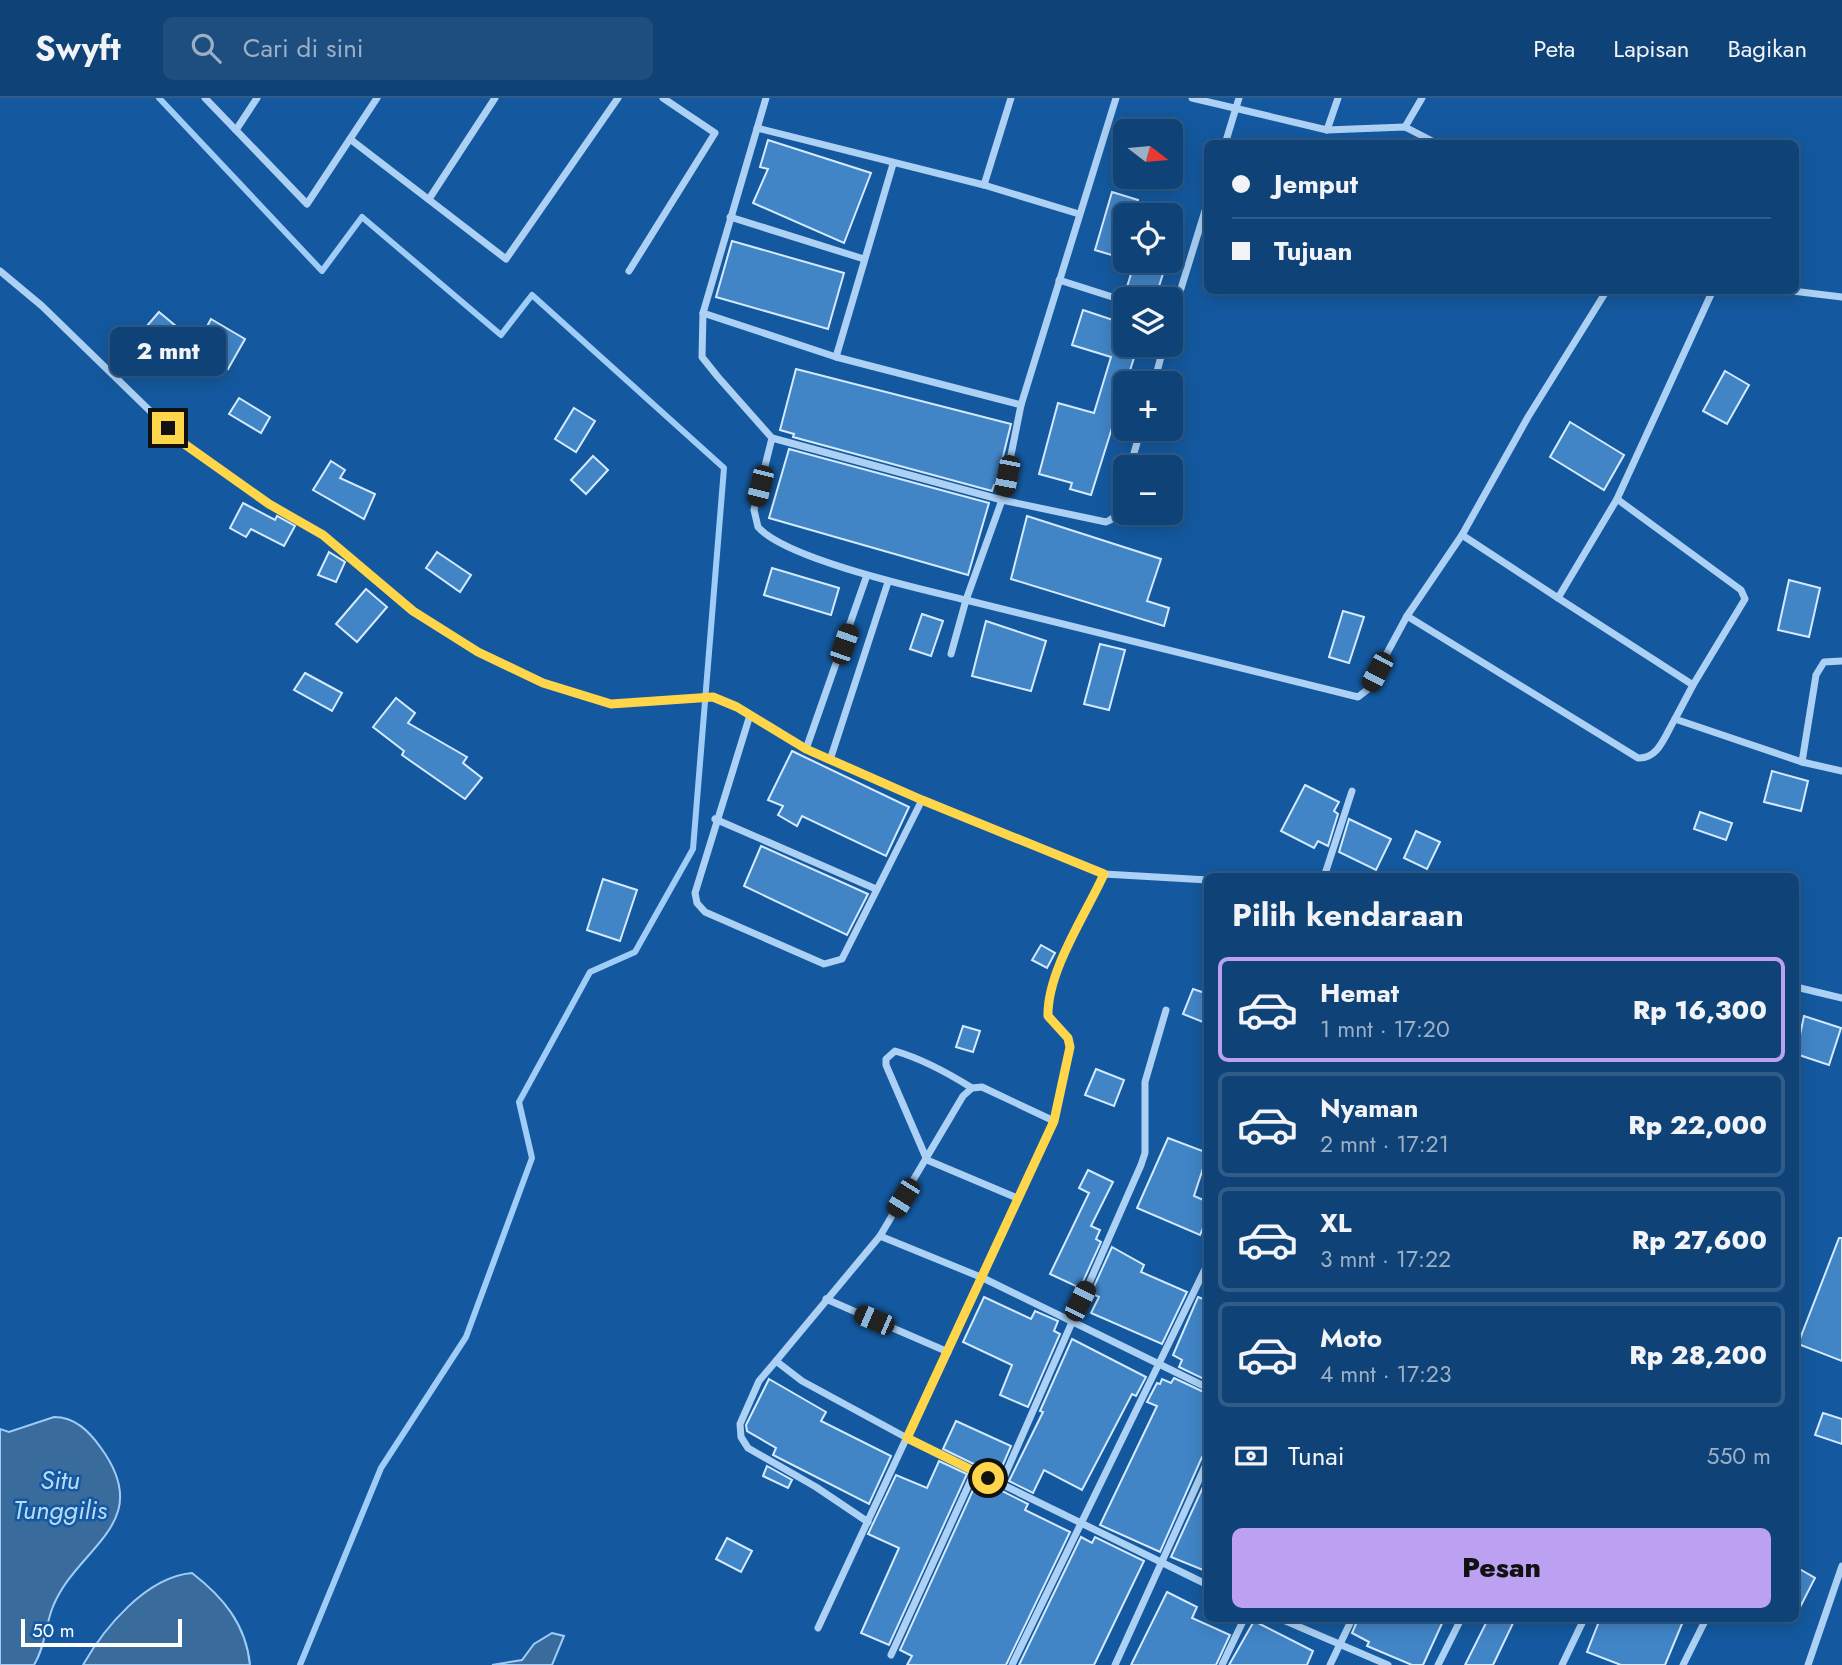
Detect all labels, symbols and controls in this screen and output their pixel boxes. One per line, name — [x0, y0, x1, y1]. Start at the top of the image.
search box — [163, 17, 653, 80]
text: Swyft — [35, 25, 121, 72]
icon: search — [187, 29, 225, 67]
text: Cari di sini — [243, 29, 364, 67]
text: Peta — [1533, 31, 1575, 66]
text: Lapisan — [1613, 31, 1689, 66]
text: Bagikan — [1727, 31, 1807, 66]
north arrow — [1113, 119, 1183, 189]
map controls — [1113, 119, 1183, 525]
text: Jemput — [1274, 165, 1358, 203]
button: locate — [1113, 203, 1183, 273]
text: Tujuan — [1274, 232, 1352, 270]
button: layers — [1113, 287, 1183, 357]
callout: 2 mnt — [110, 327, 226, 376]
text: 2 mnt — [136, 334, 200, 368]
button: + — [1113, 371, 1183, 441]
route end — [152, 412, 184, 444]
car — [993, 453, 1022, 499]
button: − — [1113, 455, 1183, 525]
car — [745, 463, 776, 509]
car — [828, 621, 861, 667]
car — [1358, 649, 1397, 695]
text: Pilih kendaraan — [1232, 892, 1464, 938]
text: Hemat — [1320, 974, 1399, 1012]
icon: car — [1236, 978, 1299, 1041]
text: Rp 16,300 — [1633, 991, 1767, 1029]
text: 1 mnt · 17:20 — [1320, 1012, 1450, 1046]
text: Nyaman — [1320, 1089, 1419, 1127]
icon: car — [1236, 1093, 1299, 1156]
text: Rp 22,000 — [1628, 1106, 1767, 1144]
text: 2 mnt · 17:21 — [1320, 1127, 1449, 1161]
car — [883, 1175, 924, 1221]
text: XL — [1320, 1204, 1352, 1242]
icon: car — [1236, 1208, 1299, 1271]
text: Rp 27,600 — [1632, 1221, 1767, 1259]
text: 3 mnt · 17:22 — [1320, 1242, 1451, 1276]
car — [1062, 1278, 1099, 1324]
car — [851, 1302, 898, 1338]
text: Moto — [1320, 1319, 1382, 1357]
icon: car — [1236, 1323, 1299, 1386]
text: Rp 28,200 — [1629, 1336, 1767, 1374]
text: 4 mnt · 17:23 — [1320, 1357, 1452, 1391]
icon: cash — [1232, 1437, 1270, 1475]
text: Tunai — [1288, 1437, 1345, 1475]
text: 550 m — [1706, 1439, 1771, 1473]
water label: Situ Tunggilis — [13, 1461, 108, 1529]
route start — [972, 1462, 1004, 1494]
button: Pesan — [1232, 1528, 1771, 1608]
scale bar — [21, 1616, 182, 1648]
text: 50 m — [32, 1617, 75, 1644]

